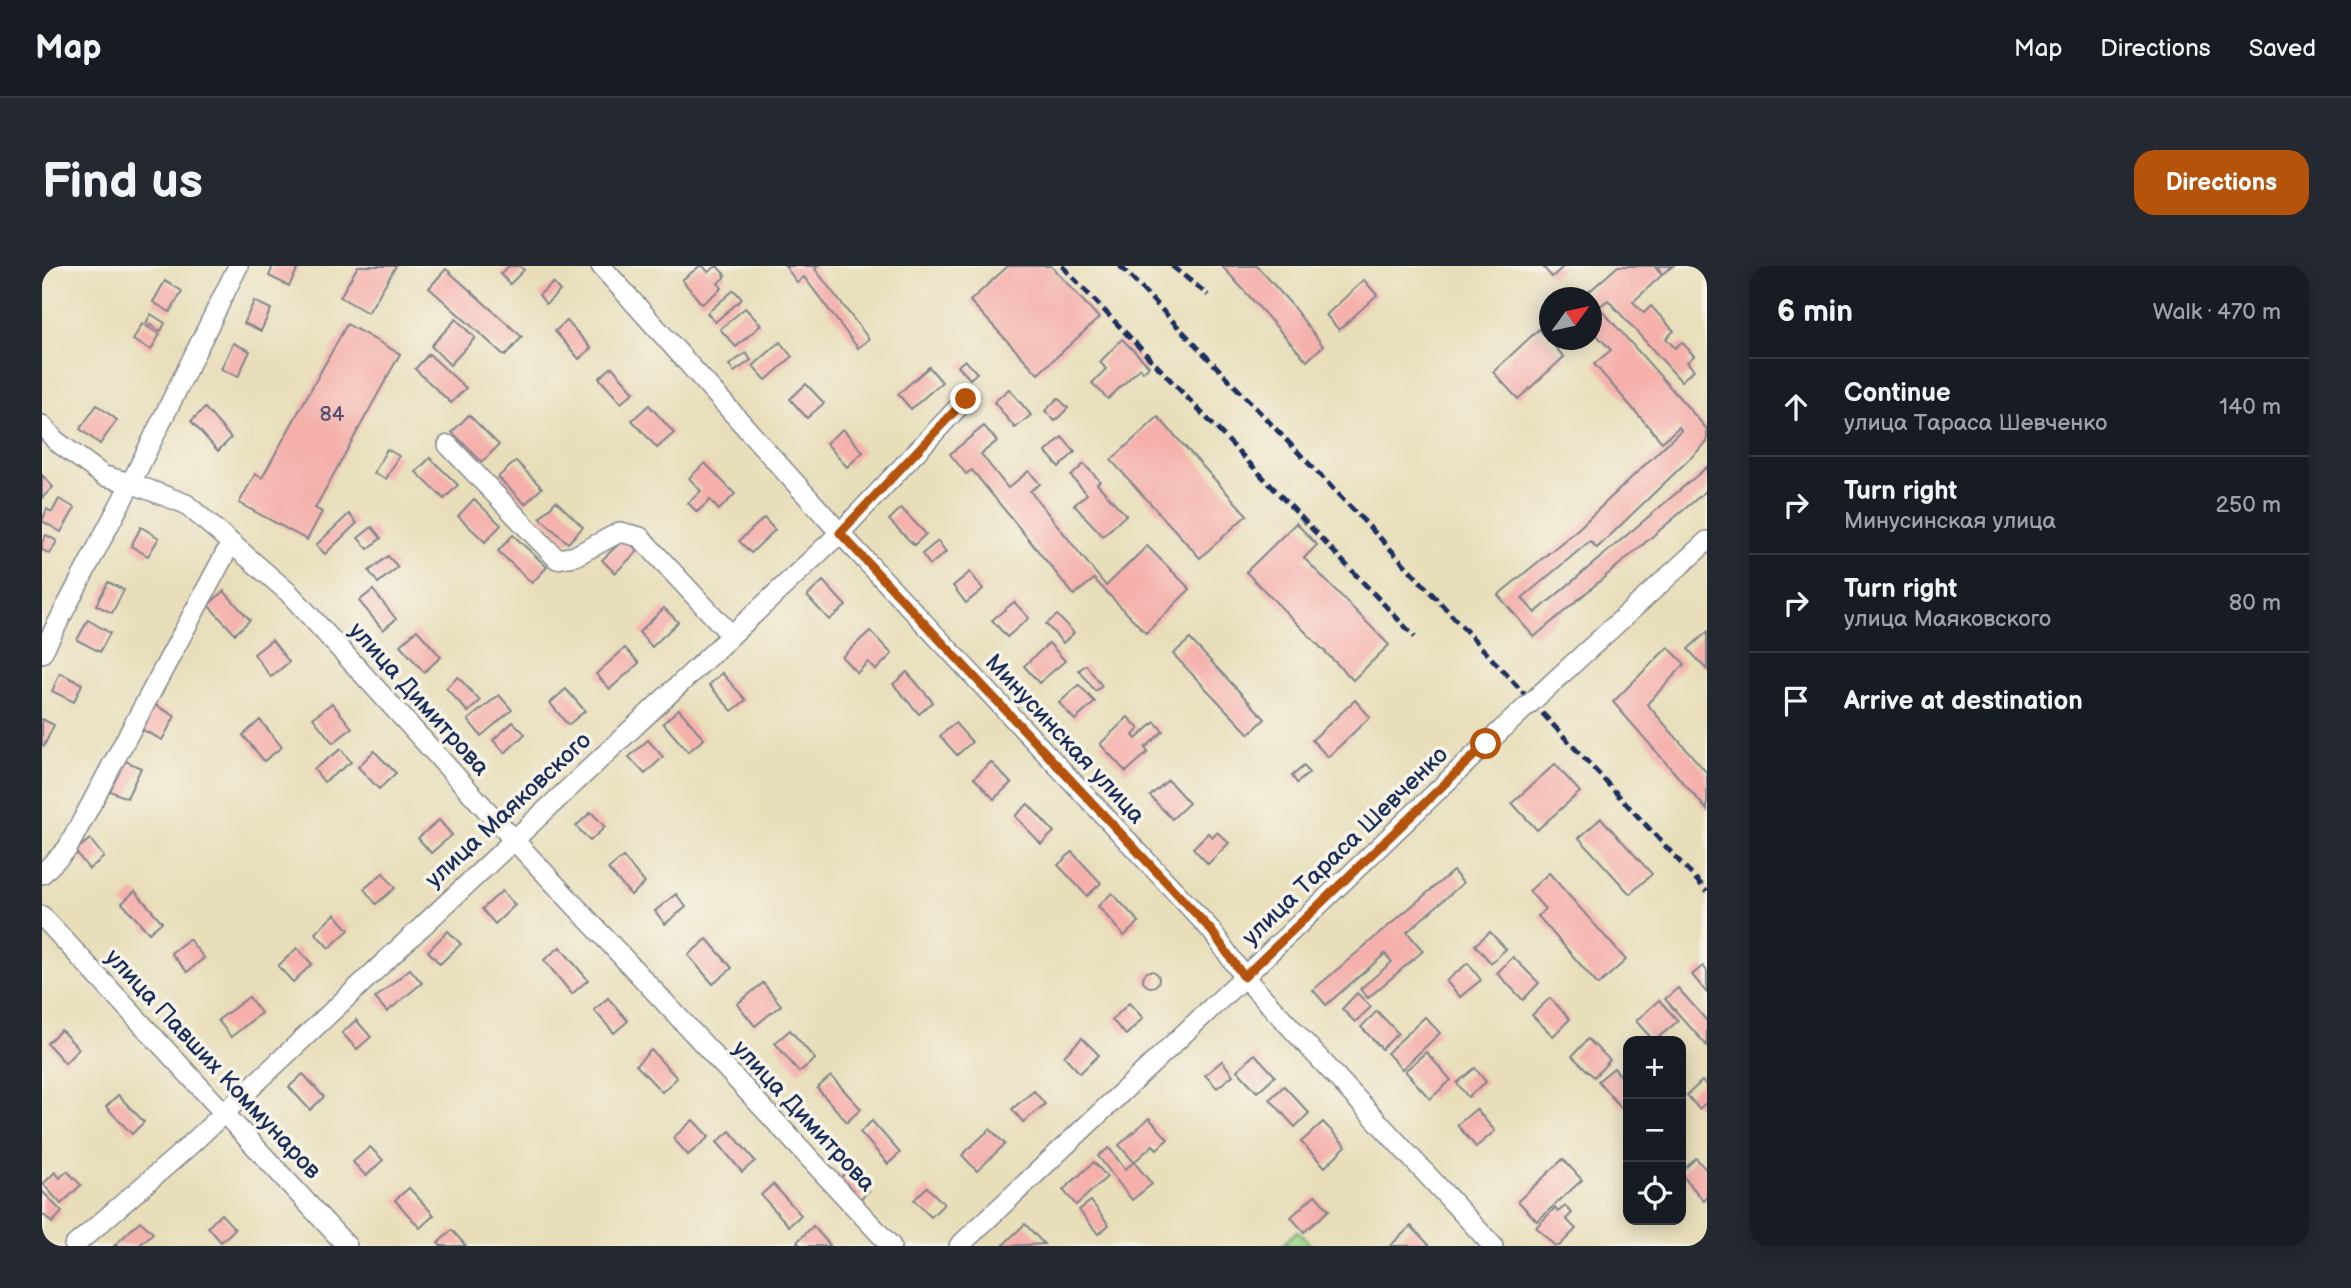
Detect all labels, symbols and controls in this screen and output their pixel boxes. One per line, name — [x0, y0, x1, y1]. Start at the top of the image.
text: Map — [35, 28, 101, 68]
text: Map — [2014, 34, 2062, 63]
text: Directions — [2100, 34, 2211, 63]
text: Saved — [2249, 34, 2316, 63]
button: Directions — [2134, 150, 2309, 215]
text: Find us — [42, 153, 203, 212]
north arrow — [1539, 287, 1602, 350]
text: 6 min — [1777, 294, 1853, 330]
text: Walk · 470 m — [2153, 298, 2281, 326]
text: Continue — [1844, 378, 1951, 409]
route end — [950, 383, 981, 414]
icon: ahead — [1777, 388, 1815, 426]
text: 140 m — [2219, 393, 2281, 421]
house number: 84 — [319, 402, 345, 427]
text: улица Тараса Шевченко — [1844, 409, 2107, 437]
text: Turn right — [1844, 476, 1957, 507]
icon: right — [1777, 486, 1815, 524]
text: 250 m — [2215, 491, 2281, 519]
text: Минусинская улица — [1844, 507, 2056, 535]
text: Turn right — [1844, 574, 1957, 605]
icon: right — [1777, 584, 1815, 622]
text: 80 m — [2229, 589, 2281, 617]
text: улица Маяковского — [1844, 605, 2051, 633]
street label: улица Димитрова — [342, 616, 496, 782]
street label: Минусинская улица — [979, 648, 1151, 830]
icon: arrive — [1777, 682, 1815, 720]
text: Arrive at destination — [1844, 686, 2083, 717]
street label: улица Маяковского — [419, 726, 597, 894]
route start — [1470, 728, 1501, 759]
street label: улица Тараса Шевченко — [1236, 740, 1454, 952]
street label: улица Павших Коммунаров — [99, 943, 328, 1185]
street label: улица Димитрова — [726, 1034, 882, 1198]
map controls — [1623, 1036, 1686, 1225]
button: + — [1623, 1036, 1686, 1099]
button: − — [1623, 1099, 1686, 1162]
button: locate — [1623, 1162, 1686, 1225]

